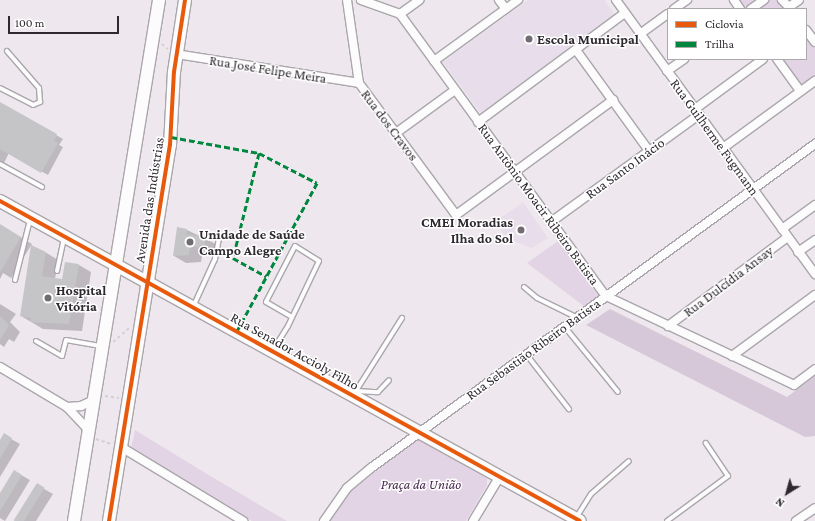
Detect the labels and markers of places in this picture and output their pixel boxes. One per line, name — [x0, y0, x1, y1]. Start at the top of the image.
place label: Escola Municipal — [537, 31, 639, 47]
marker: Escola Municipal — [524, 34, 534, 44]
place label: CMEI Moradias Ilha do Sol — [421, 214, 513, 246]
marker: CMEI Moradias Ilha do Sol — [516, 225, 526, 235]
place label: Unidade de Saúde Campo Alegre — [199, 226, 305, 258]
marker: Unidade de Saúde Campo Alegre — [184, 236, 196, 248]
place label: Hospital Vitória — [56, 282, 106, 314]
marker: Hospital Vitória — [43, 293, 53, 303]

